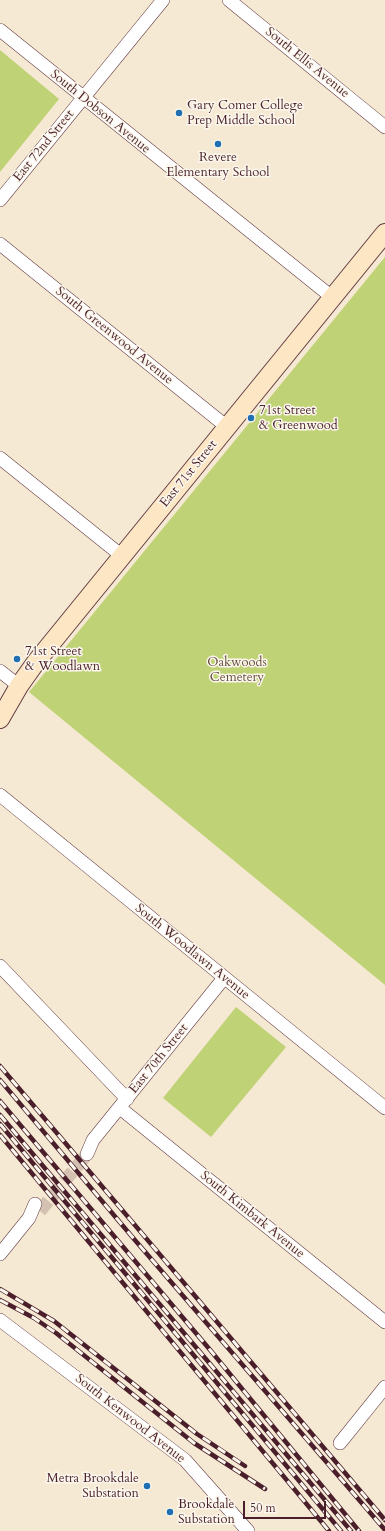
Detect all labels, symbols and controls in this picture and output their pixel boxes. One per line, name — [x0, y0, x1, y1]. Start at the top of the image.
street label: South Ellis Avenue — [262, 24, 352, 102]
street label: South Dobson Avenue — [47, 67, 153, 157]
place label: Gary Comer College Prep Middle School — [187, 98, 303, 129]
street label: East 72nd Street — [10, 107, 78, 185]
marker: Gary Comer College Prep Middle School — [174, 108, 184, 118]
marker: Revere Elementary School — [213, 139, 223, 149]
place label: Revere Elementary School — [166, 150, 270, 181]
street label: South Greenwood Avenue — [52, 284, 176, 388]
place label: 71st Street & Greenwood — [259, 403, 338, 434]
marker: 71st Street & Greenwood — [246, 413, 256, 423]
street label: East 71st Street — [157, 437, 221, 511]
place label: 71st Street & Woodlawn — [25, 644, 100, 675]
marker: 71st Street & Woodlawn — [12, 654, 22, 664]
park label: Oakwoods Cemetery — [207, 655, 267, 686]
street label: South Woodlawn Avenue — [131, 901, 253, 1003]
street label: East 70th Street — [126, 1021, 192, 1097]
street label: South Kimbark Avenue — [197, 1168, 307, 1262]
street label: South Kenwood Avenue — [72, 1371, 188, 1467]
place label: Metra Brookdale Substation — [47, 1471, 139, 1502]
marker: Metra Brookdale Substation — [142, 1481, 152, 1491]
scale bar — [245, 1493, 328, 1519]
place label: Brookdale Substation — [178, 1497, 235, 1528]
text: 50 m — [250, 1500, 276, 1516]
marker: Brookdale Substation — [165, 1507, 175, 1517]

